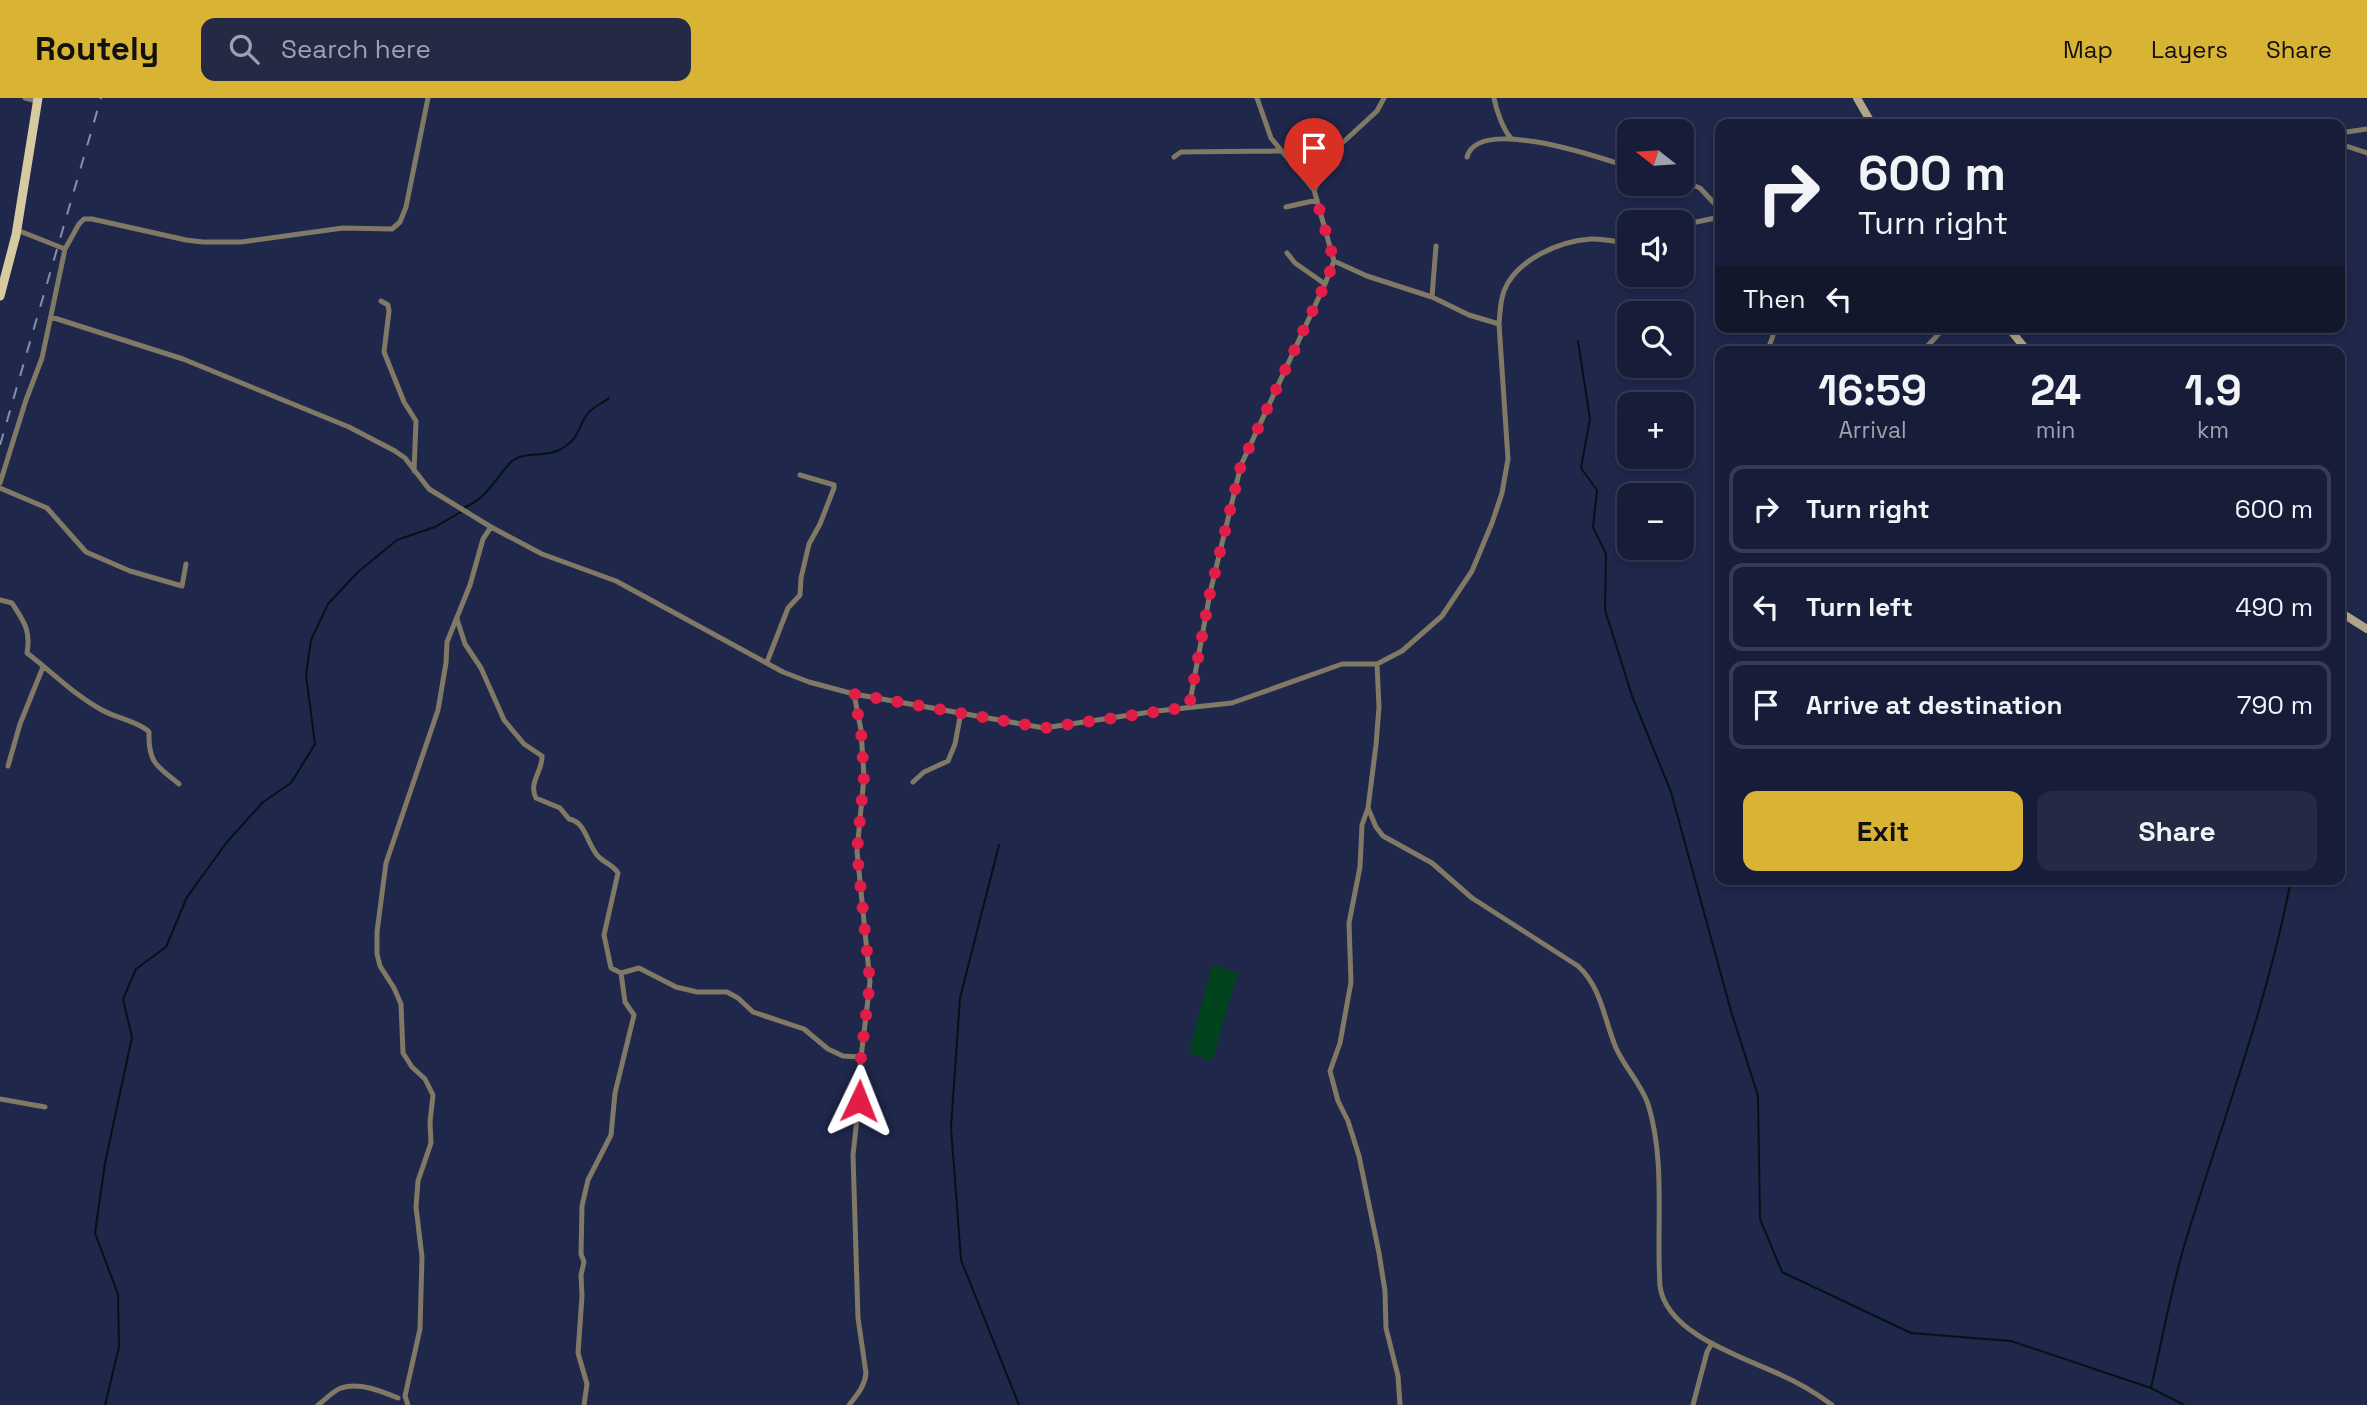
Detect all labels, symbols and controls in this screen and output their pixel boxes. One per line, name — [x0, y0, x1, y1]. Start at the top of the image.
search box — [201, 18, 691, 81]
text: Routely — [35, 28, 159, 70]
icon: search — [225, 30, 263, 68]
text: Search here — [281, 32, 431, 66]
text: Map — [2063, 34, 2113, 65]
text: Layers — [2151, 34, 2228, 65]
text: Share — [2266, 34, 2332, 65]
pin — [1284, 118, 1344, 190]
north arrow — [1617, 119, 1694, 196]
map controls — [1617, 119, 1694, 560]
icon: arrive — [1295, 129, 1333, 167]
text: 600 m — [1858, 142, 2006, 204]
icon: right — [1743, 147, 1834, 238]
text: Turn right — [1858, 203, 2008, 243]
button: sound — [1617, 210, 1694, 287]
icon: left — [1820, 280, 1858, 318]
text: Then — [1743, 282, 1806, 316]
button: search — [1617, 301, 1694, 378]
text: 16:59 — [1818, 364, 1927, 417]
text: 24 — [2030, 364, 2081, 417]
text: 1.9 — [2184, 364, 2242, 417]
button: + — [1617, 392, 1694, 469]
text: Arrival — [1838, 415, 1907, 445]
text: min — [2036, 415, 2075, 445]
text: km — [2197, 415, 2229, 445]
button: − — [1617, 483, 1694, 560]
icon: right — [1747, 490, 1785, 528]
text: Turn right — [1806, 492, 1930, 526]
text: 600 m — [2235, 492, 2313, 526]
icon: left — [1747, 588, 1785, 626]
text: Turn left — [1806, 590, 1913, 624]
text: 490 m — [2235, 590, 2313, 624]
icon: arrive — [1747, 686, 1785, 724]
text: Arrive at destination — [1806, 688, 2063, 722]
text: 790 m — [2237, 688, 2313, 722]
button: Exit — [1743, 791, 2023, 871]
button: Share — [2037, 791, 2317, 871]
position arrow — [822, 1064, 896, 1138]

